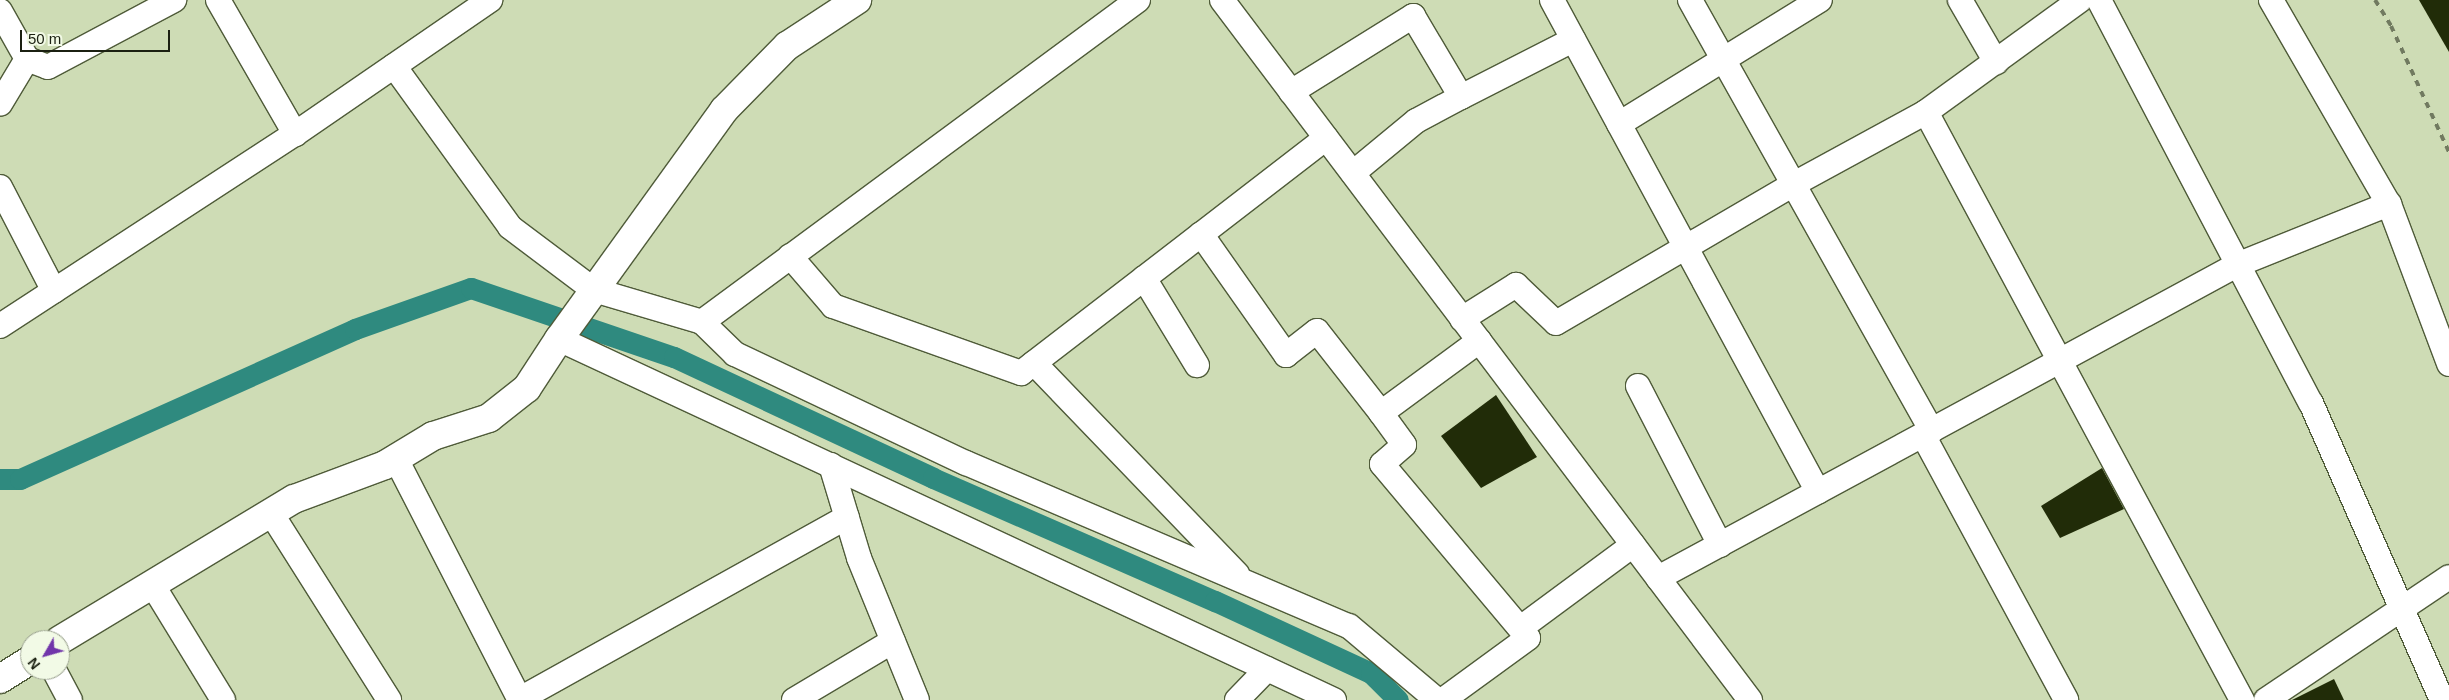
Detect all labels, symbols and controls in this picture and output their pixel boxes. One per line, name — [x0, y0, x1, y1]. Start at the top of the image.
scale bar — [22, 20, 172, 52]
text: 50 m — [28, 30, 61, 47]
north arrow — [20, 630, 70, 680]
text: N — [25, 655, 43, 673]

